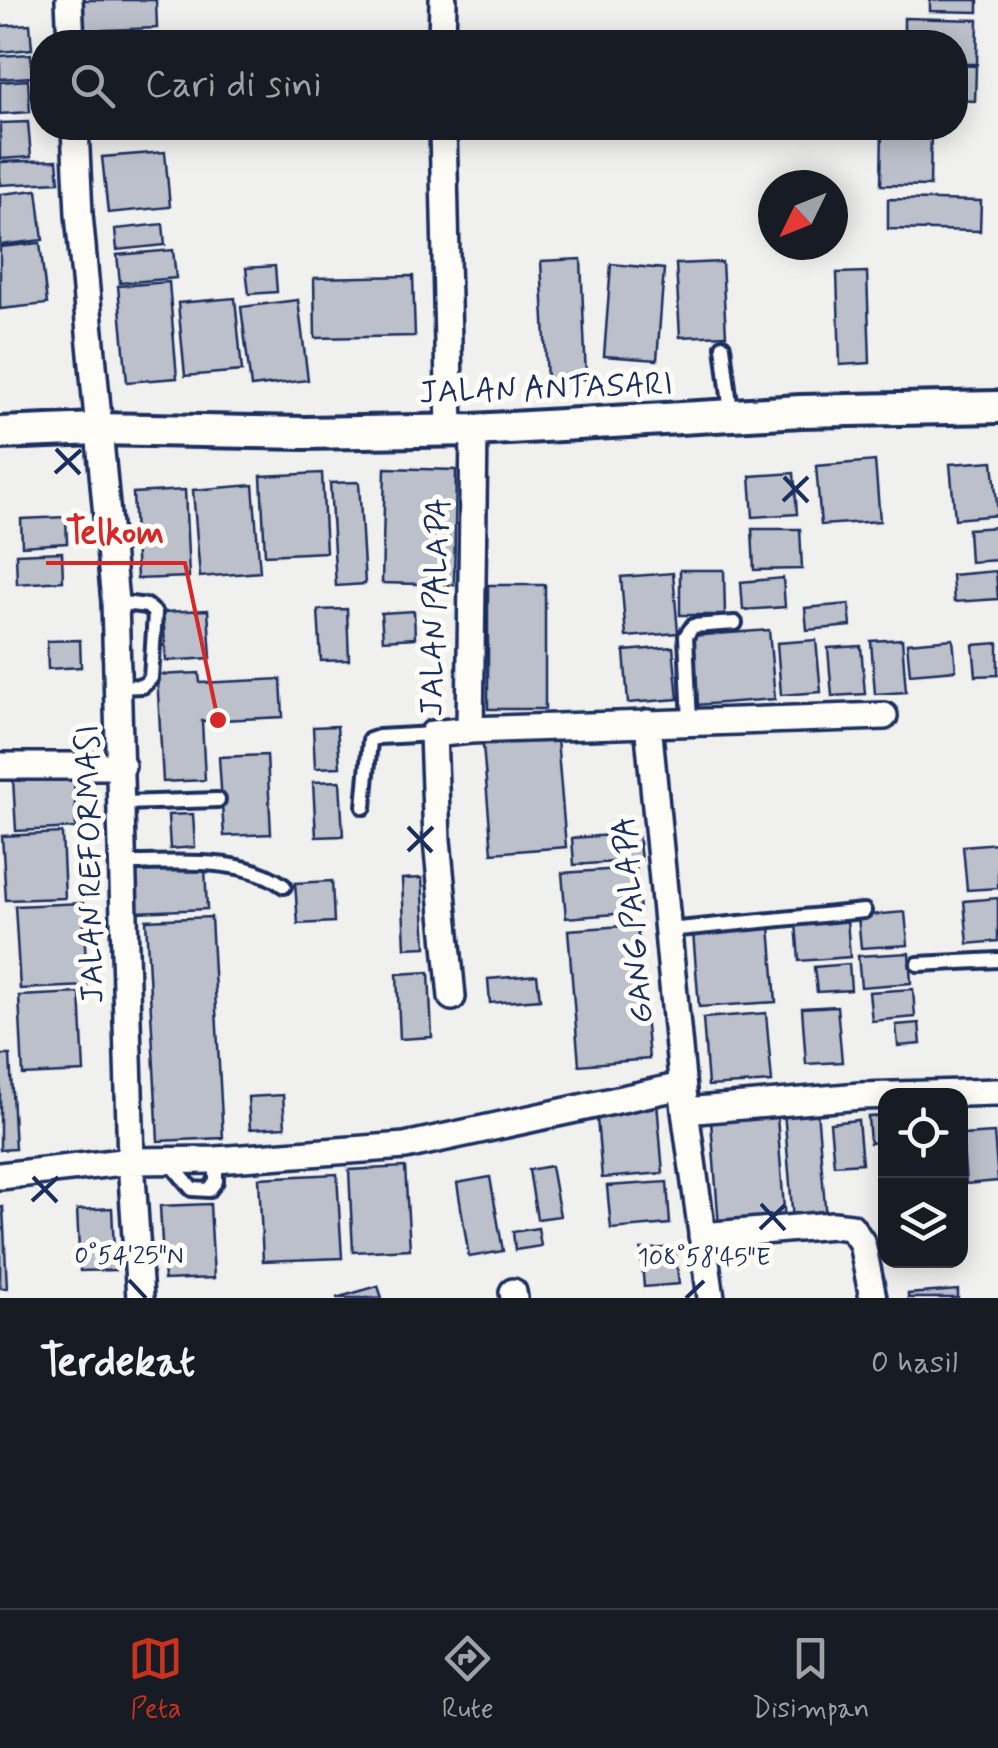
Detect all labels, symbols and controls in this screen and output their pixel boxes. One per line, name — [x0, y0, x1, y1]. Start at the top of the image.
search box — [30, 30, 968, 140]
icon: search — [65, 58, 120, 113]
text: Cari di sini — [145, 61, 322, 110]
north arrow — [758, 170, 848, 260]
street label: JALAN ANTASARI — [418, 364, 674, 414]
street label: JALAN PALAPA — [411, 497, 461, 717]
callout: Telkom — [46, 498, 185, 563]
text: Telkom — [66, 510, 164, 556]
street label: JALAN REFORMASI — [68, 724, 114, 1004]
street label: GANG PALAPA — [604, 815, 664, 1025]
map controls — [878, 1088, 968, 1268]
button: locate — [878, 1088, 968, 1178]
button: layers — [878, 1178, 968, 1268]
text: 0°54'25"N — [74, 1240, 184, 1273]
text: 108°58'45"E — [637, 1242, 771, 1275]
text: Terdekat — [40, 1336, 195, 1391]
text: 0 hasil — [871, 1342, 958, 1384]
tab: Peta — [128, 1631, 183, 1728]
tab: Rute — [440, 1631, 495, 1728]
tab: Disimpan — [752, 1631, 870, 1728]

